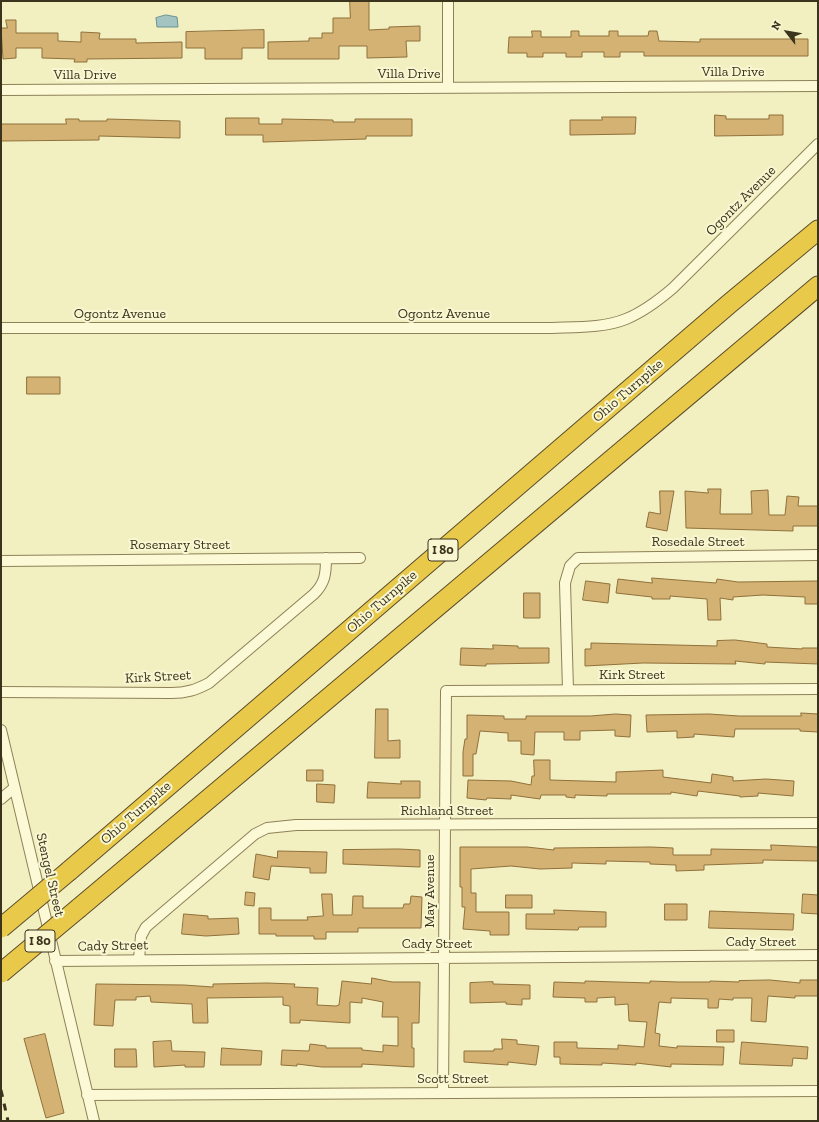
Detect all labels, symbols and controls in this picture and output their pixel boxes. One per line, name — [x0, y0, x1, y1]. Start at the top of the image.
north arrow — [767, 12, 807, 52]
text: N — [769, 19, 784, 32]
street label: Villa Drive — [701, 64, 765, 80]
street label: Villa Drive — [377, 66, 441, 82]
street label: Villa Drive — [53, 67, 117, 83]
street label: Ogontz Avenue — [702, 162, 780, 240]
street label: Ogontz Avenue — [74, 306, 166, 322]
street label: Ogontz Avenue — [398, 306, 490, 322]
street label: Ohio Turnpike — [589, 356, 667, 426]
street label: Rosedale Street — [651, 534, 745, 550]
street label: Rosemary Street — [130, 537, 230, 553]
road number: I 80 — [428, 539, 458, 561]
street label: Ohio Turnpike — [343, 567, 421, 637]
street label: Kirk Street — [125, 667, 191, 687]
street label: Kirk Street — [599, 667, 665, 683]
street label: Ohio Turnpike — [97, 778, 175, 848]
street label: Richland Street — [400, 803, 494, 819]
street label: Stengel Street — [32, 832, 68, 918]
street label: May Avenue — [422, 854, 438, 928]
road number: I 80 — [25, 930, 55, 952]
street label: Cady Street — [726, 934, 796, 950]
street label: Cady Street — [402, 936, 472, 952]
street label: Cady Street — [78, 937, 148, 955]
street label: Scott Street — [417, 1071, 489, 1087]

